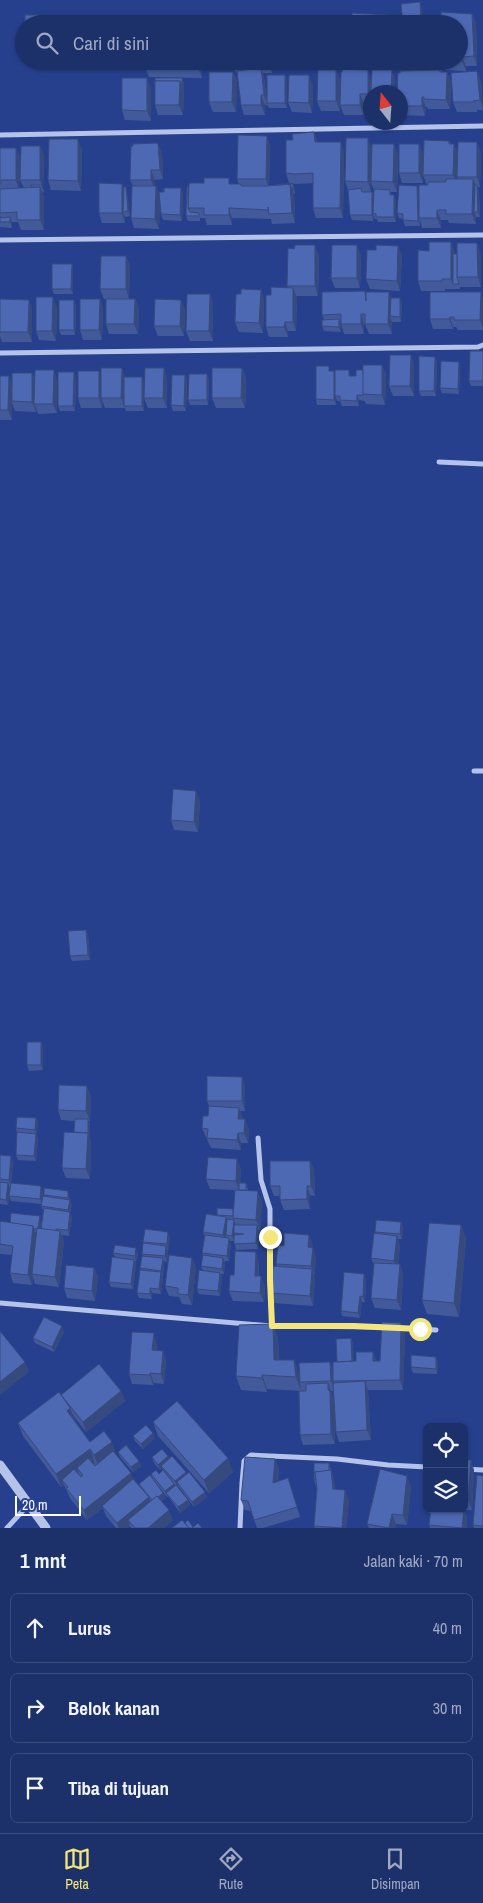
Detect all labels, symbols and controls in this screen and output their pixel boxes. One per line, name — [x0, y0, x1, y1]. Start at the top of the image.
search box — [15, 15, 468, 70]
icon: search — [33, 29, 61, 57]
text: Cari di sini — [73, 30, 149, 56]
north arrow — [363, 85, 408, 130]
route end — [259, 1226, 282, 1249]
route start — [409, 1318, 432, 1341]
map controls — [423, 1423, 468, 1513]
button: locate — [423, 1423, 468, 1468]
button: layers — [423, 1468, 468, 1513]
scale bar — [15, 1493, 81, 1516]
text: 20 m — [22, 1496, 48, 1514]
text: 1 mnt — [20, 1546, 66, 1575]
text: Jalan kaki · 70 m — [364, 1550, 463, 1572]
icon: ahead — [21, 1614, 49, 1642]
text: Lurus — [68, 1615, 111, 1641]
text: 40 m — [433, 1617, 462, 1639]
icon: right — [21, 1694, 49, 1722]
text: Belok kanan — [68, 1695, 160, 1721]
text: 30 m — [433, 1697, 462, 1719]
icon: arrive — [21, 1774, 49, 1802]
text: Tiba di tujuan — [68, 1775, 169, 1801]
tab: Peta — [63, 1845, 91, 1893]
tab: Rute — [217, 1845, 245, 1893]
tab: Disimpan — [371, 1845, 420, 1893]

